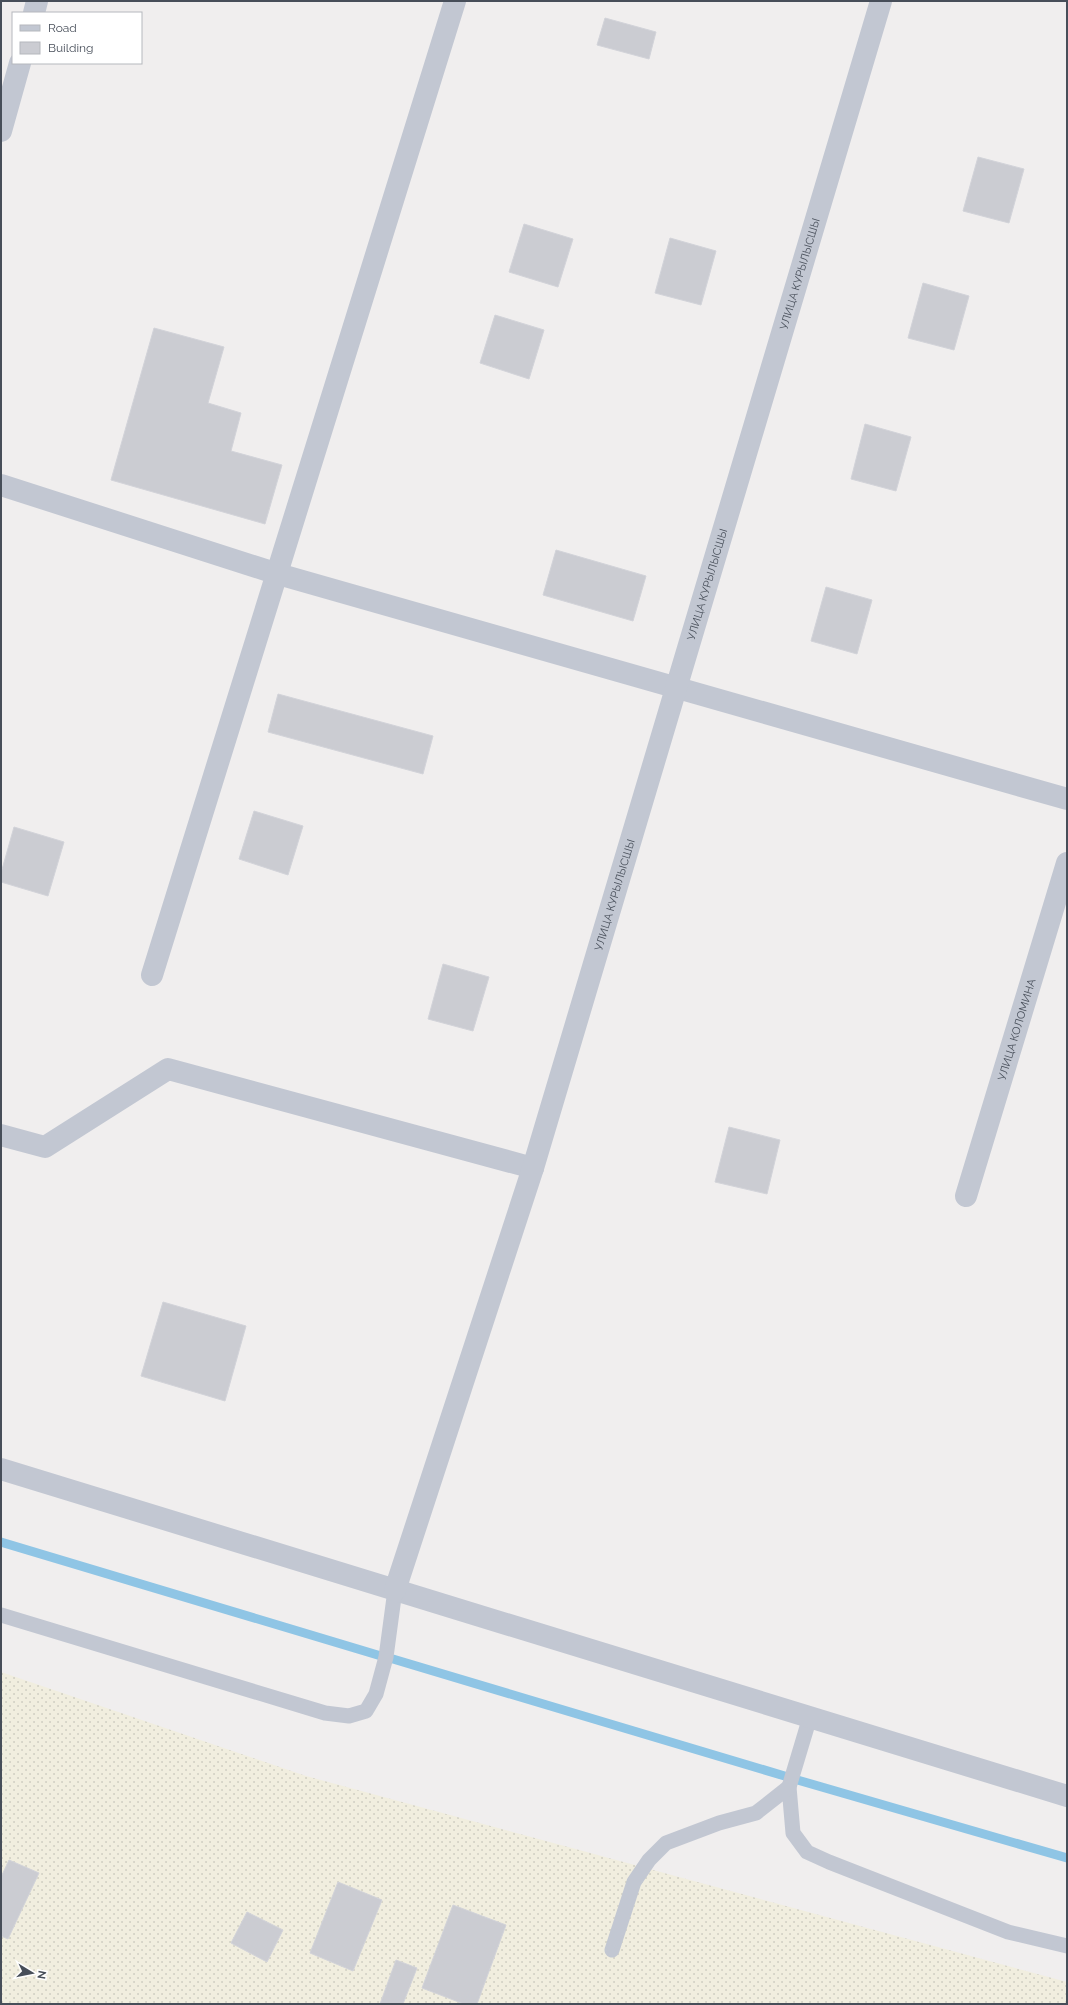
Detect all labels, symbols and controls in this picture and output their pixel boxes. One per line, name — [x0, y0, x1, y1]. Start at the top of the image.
legend — [12, 12, 142, 64]
text: Road — [48, 21, 77, 35]
text: Building — [48, 41, 94, 55]
street label: УЛИЦА КУРЫЛЫСШЫ — [777, 217, 822, 331]
street label: УЛИЦА КУРЫЛЫСШЫ — [684, 527, 730, 642]
street label: УЛИЦА КУРЫЛЫСШЫ — [592, 837, 637, 952]
street label: УЛИЦА КОЛОМИНА — [995, 976, 1038, 1082]
north arrow — [12, 1953, 52, 1993]
text: N — [34, 1969, 48, 1980]

